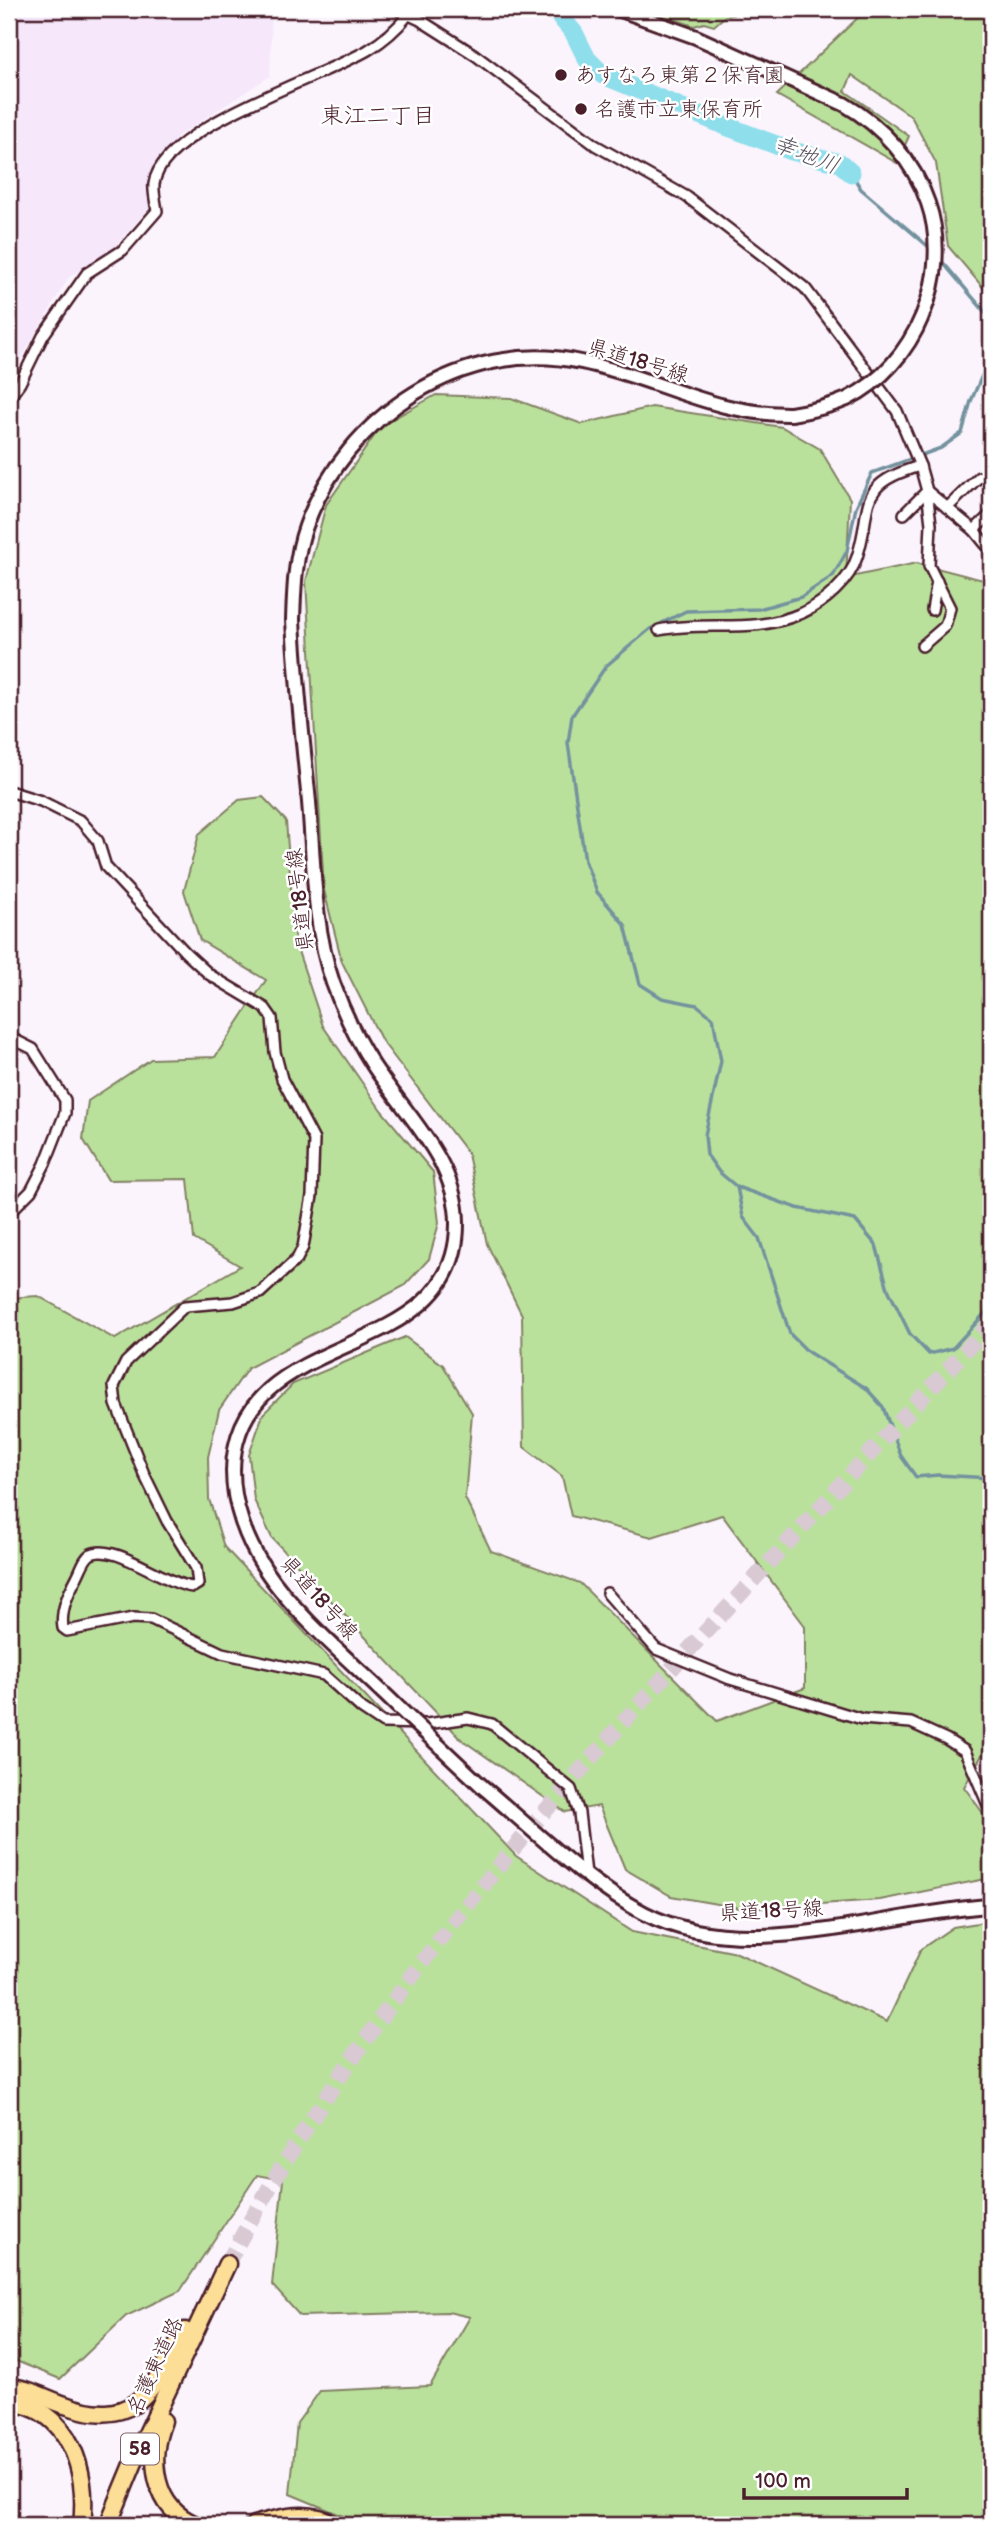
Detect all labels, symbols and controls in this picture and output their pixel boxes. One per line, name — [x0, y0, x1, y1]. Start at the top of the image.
place label: あすなろ東第２保育園 — [575, 63, 785, 88]
marker: あすなろ東第２保育園 — [553, 67, 569, 83]
place label: 名護市立東保育所 — [595, 97, 763, 122]
marker: 名護市立東保育所 — [573, 101, 589, 117]
district label: 東江二丁目 — [321, 102, 436, 130]
water label: 幸地川 — [769, 130, 843, 180]
street label: 県道18号線 — [584, 334, 692, 388]
street label: 県道18号線 — [281, 847, 319, 953]
street label: 県道18号線 — [275, 1551, 363, 1645]
street label: 県道18号線 — [718, 1896, 824, 1926]
street label: 名護東道路 — [121, 2313, 189, 2419]
road number: 58 — [121, 2434, 159, 2464]
scale bar — [744, 2457, 907, 2501]
text: 100 m — [755, 2469, 811, 2494]

